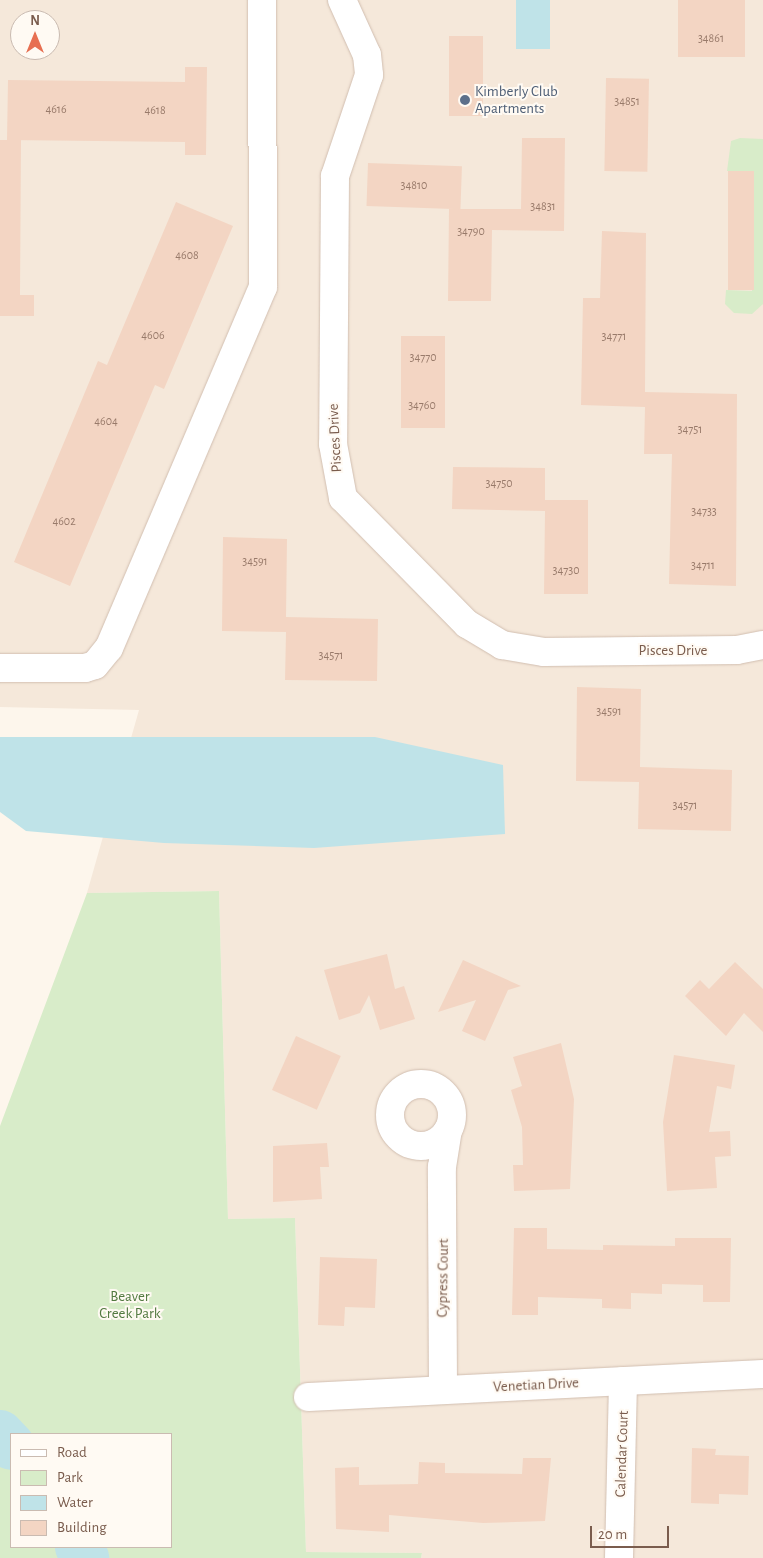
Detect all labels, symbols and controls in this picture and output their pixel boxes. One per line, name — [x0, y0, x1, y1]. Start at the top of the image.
north arrow — [10, 10, 60, 60]
text: N — [30, 14, 40, 28]
house number: 34861 — [698, 32, 724, 46]
place label: Kimberly Club Apartments — [475, 82, 558, 117]
marker: Kimberly Club Apartments — [459, 94, 471, 106]
house number: 34851 — [614, 95, 640, 109]
house number: 4616 — [45, 103, 67, 117]
house number: 4618 — [144, 104, 166, 118]
house number: 34810 — [401, 179, 427, 193]
house number: 34831 — [530, 200, 556, 214]
house number: 34790 — [457, 225, 485, 239]
house number: 4608 — [175, 249, 199, 263]
house number: 4606 — [141, 329, 165, 343]
house number: 34771 — [602, 330, 626, 344]
house number: 34770 — [409, 351, 437, 365]
house number: 34760 — [408, 399, 436, 413]
street label: Pisces Drive — [324, 403, 346, 473]
house number: 4604 — [94, 415, 118, 429]
house number: 34751 — [678, 423, 702, 437]
house number: 34750 — [485, 477, 513, 491]
house number: 34733 — [691, 505, 717, 519]
house number: 4602 — [52, 515, 76, 529]
house number: 34591 — [242, 555, 268, 569]
house number: 34711 — [691, 559, 715, 573]
house number: 34730 — [553, 564, 579, 578]
street label: Pisces Drive — [639, 642, 707, 660]
house number: 34571 — [319, 649, 343, 663]
house number: 34591 — [596, 705, 622, 719]
house number: 34571 — [673, 799, 697, 813]
street label: Cypress Court — [433, 1238, 453, 1318]
park label: Beaver Creek Park — [99, 1287, 161, 1322]
street label: Venetian Drive — [493, 1374, 579, 1396]
street label: Calendar Court — [611, 1410, 633, 1498]
legend — [10, 1433, 172, 1548]
text: Road — [57, 1445, 87, 1460]
text: Park — [57, 1470, 83, 1485]
text: Water — [57, 1495, 93, 1510]
scale bar — [593, 1516, 672, 1548]
text: Building — [57, 1520, 107, 1535]
text: 20 m — [598, 1527, 627, 1542]

